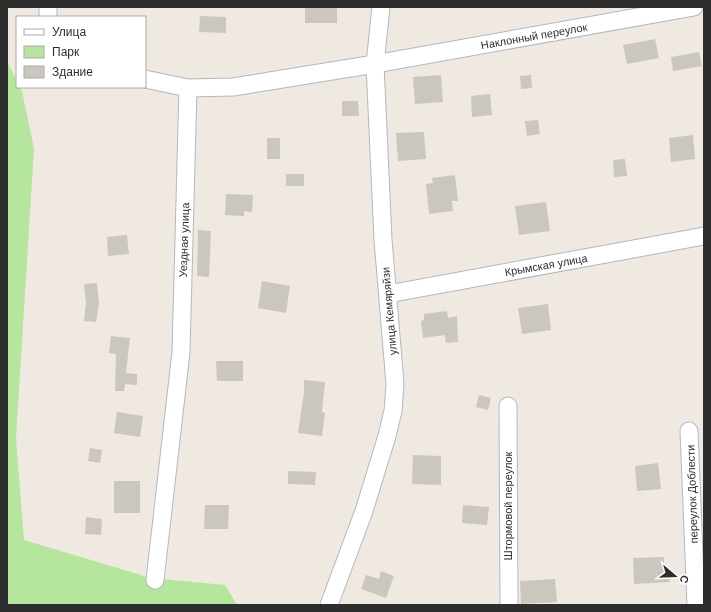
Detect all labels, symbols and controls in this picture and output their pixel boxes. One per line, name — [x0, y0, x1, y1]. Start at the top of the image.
legend — [16, 16, 146, 88]
street label: Наклонный переулок — [480, 21, 588, 51]
text: Улица — [52, 25, 86, 39]
text: Парк — [52, 45, 80, 59]
text: Здание — [52, 65, 93, 79]
street label: Уездная улица — [177, 202, 191, 278]
street label: Крымская улица — [504, 252, 589, 278]
street label: улица Кемяряйзи — [379, 266, 399, 356]
street label: переулок Доблести — [684, 444, 700, 544]
street label: Штормовой переулок — [502, 451, 514, 560]
north arrow — [655, 556, 695, 596]
text: С — [677, 574, 691, 585]

